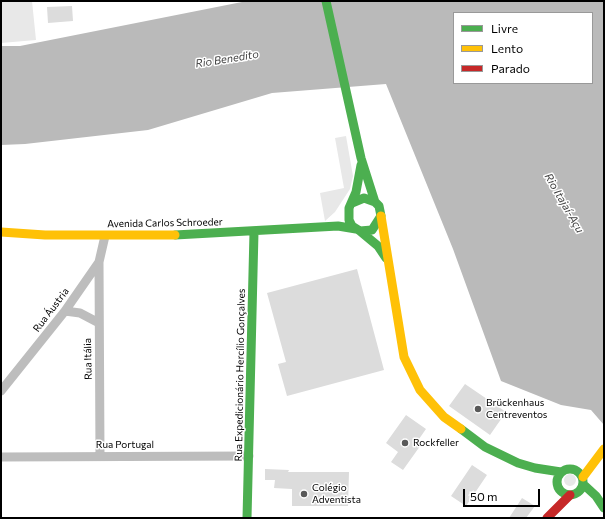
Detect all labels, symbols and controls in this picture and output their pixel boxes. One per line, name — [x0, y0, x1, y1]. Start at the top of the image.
legend — [453, 12, 593, 84]
text: Livre — [491, 21, 518, 35]
text: Lento — [491, 41, 523, 55]
water label: Rio Benedito — [194, 47, 260, 71]
text: Parado — [491, 61, 530, 75]
water label: Rio Itajaí-Açu — [542, 171, 586, 235]
street label: Avenida Carlos Schroeder — [107, 216, 223, 230]
street label: Rua Áustria — [31, 286, 71, 334]
street label: Rua Expedicionário Hercílio Gonçalves — [232, 289, 248, 461]
street label: Rua Itália — [82, 338, 94, 380]
place label: Brückenhaus Centreventos — [486, 397, 547, 420]
marker: Brückenhaus Centreventos — [473, 404, 483, 414]
place label: Rockfeller — [413, 437, 459, 449]
marker: Rockfeller — [400, 438, 410, 448]
street label: Rua Portugal — [96, 439, 154, 451]
scale bar — [465, 481, 542, 507]
place label: Colégio Adventista — [312, 482, 361, 506]
marker: Colégio Adventista — [299, 489, 309, 499]
text: 50 m — [470, 489, 498, 503]

